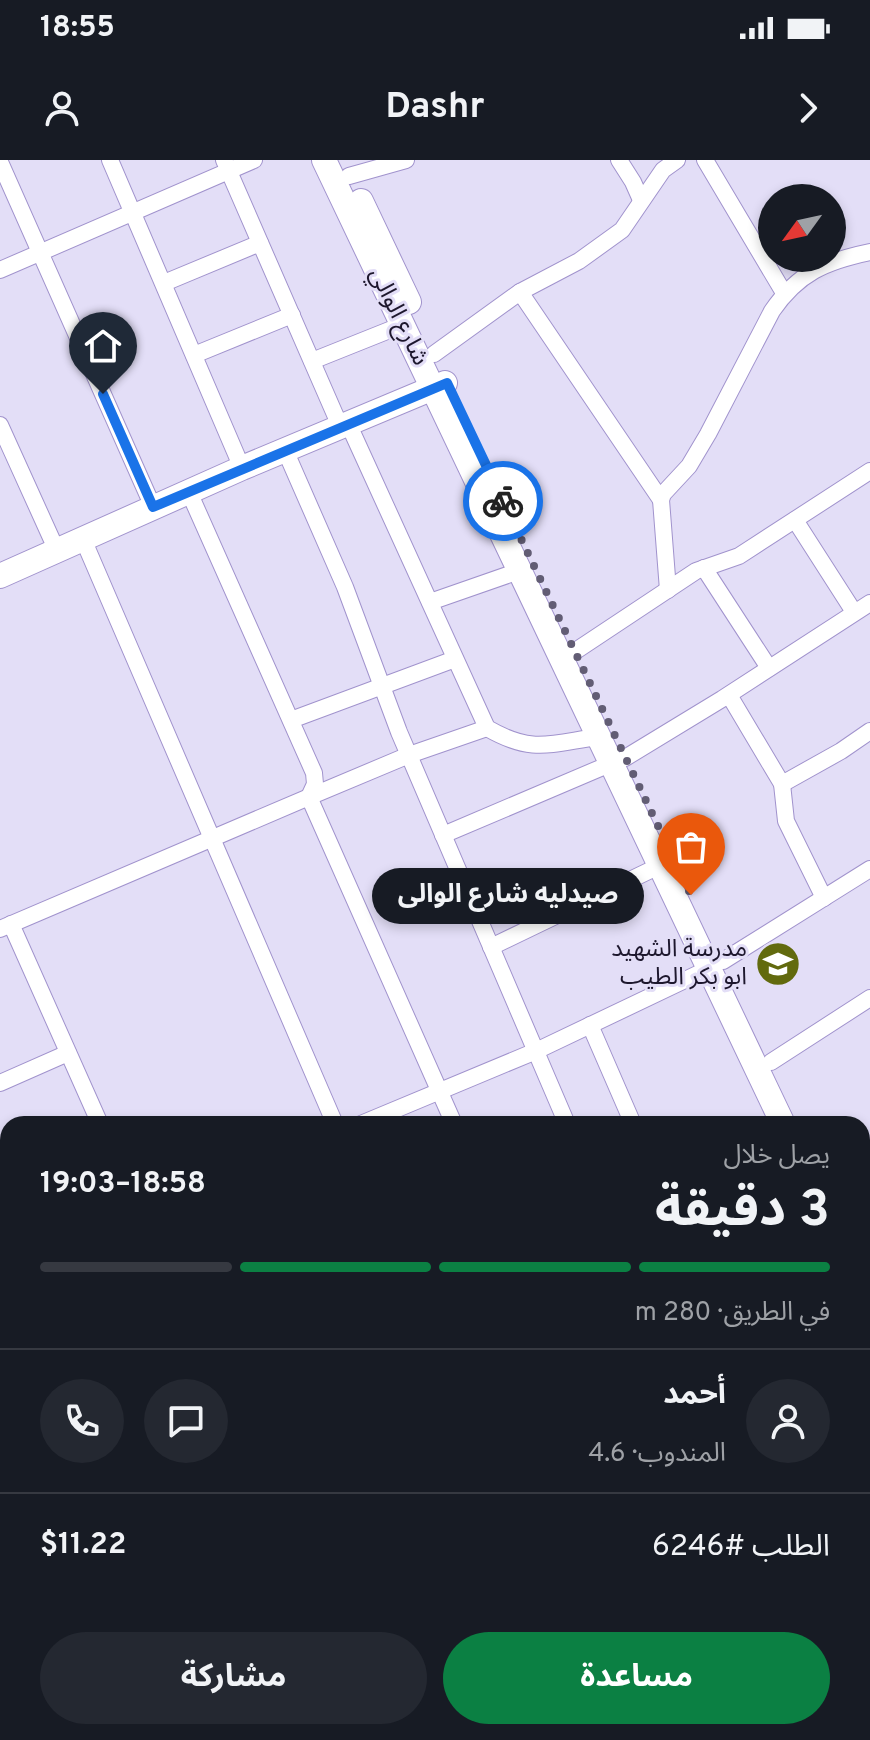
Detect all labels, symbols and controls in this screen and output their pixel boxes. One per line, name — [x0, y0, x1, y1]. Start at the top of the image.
text: 18:55 — [40, 10, 115, 47]
text: Dashr — [385, 85, 485, 131]
icon: person — [40, 86, 84, 130]
icon: forward — [786, 86, 830, 130]
north arrow — [758, 184, 846, 272]
map controls — [758, 184, 846, 272]
street label: شارع الوالي — [360, 263, 435, 372]
pin — [69, 312, 137, 394]
icon: home — [81, 324, 125, 368]
courier — [463, 461, 543, 541]
icon: bike — [481, 479, 525, 523]
pin — [657, 813, 725, 895]
icon: bag — [669, 825, 713, 869]
callout: صيدليه شارع الوالى — [371, 867, 643, 923]
text: صيدليه شارع الوالى — [398, 879, 618, 912]
place label: مدرسة الشهيد ابو بكر الطيب — [611, 935, 747, 993]
school or university icon: مدرسة الشهيد ابو بكر الطيب — [754, 940, 802, 988]
text: يصل خلال — [724, 1140, 830, 1173]
text: 18:58–19:03 — [40, 1166, 206, 1203]
text: 3 دقيقة — [655, 1179, 830, 1245]
text: في الطريق · 280 m — [635, 1297, 830, 1330]
text: أحمد — [663, 1377, 726, 1414]
button: phone — [40, 1379, 124, 1463]
button: chat — [144, 1379, 228, 1463]
button: person — [746, 1379, 830, 1463]
text: المندوب · 4.6 — [588, 1438, 726, 1471]
text: $11.22 — [40, 1527, 126, 1564]
text: الطلب #6246 — [652, 1529, 830, 1566]
button: مشاركة — [40, 1632, 427, 1724]
button: مساعدة — [443, 1632, 830, 1724]

